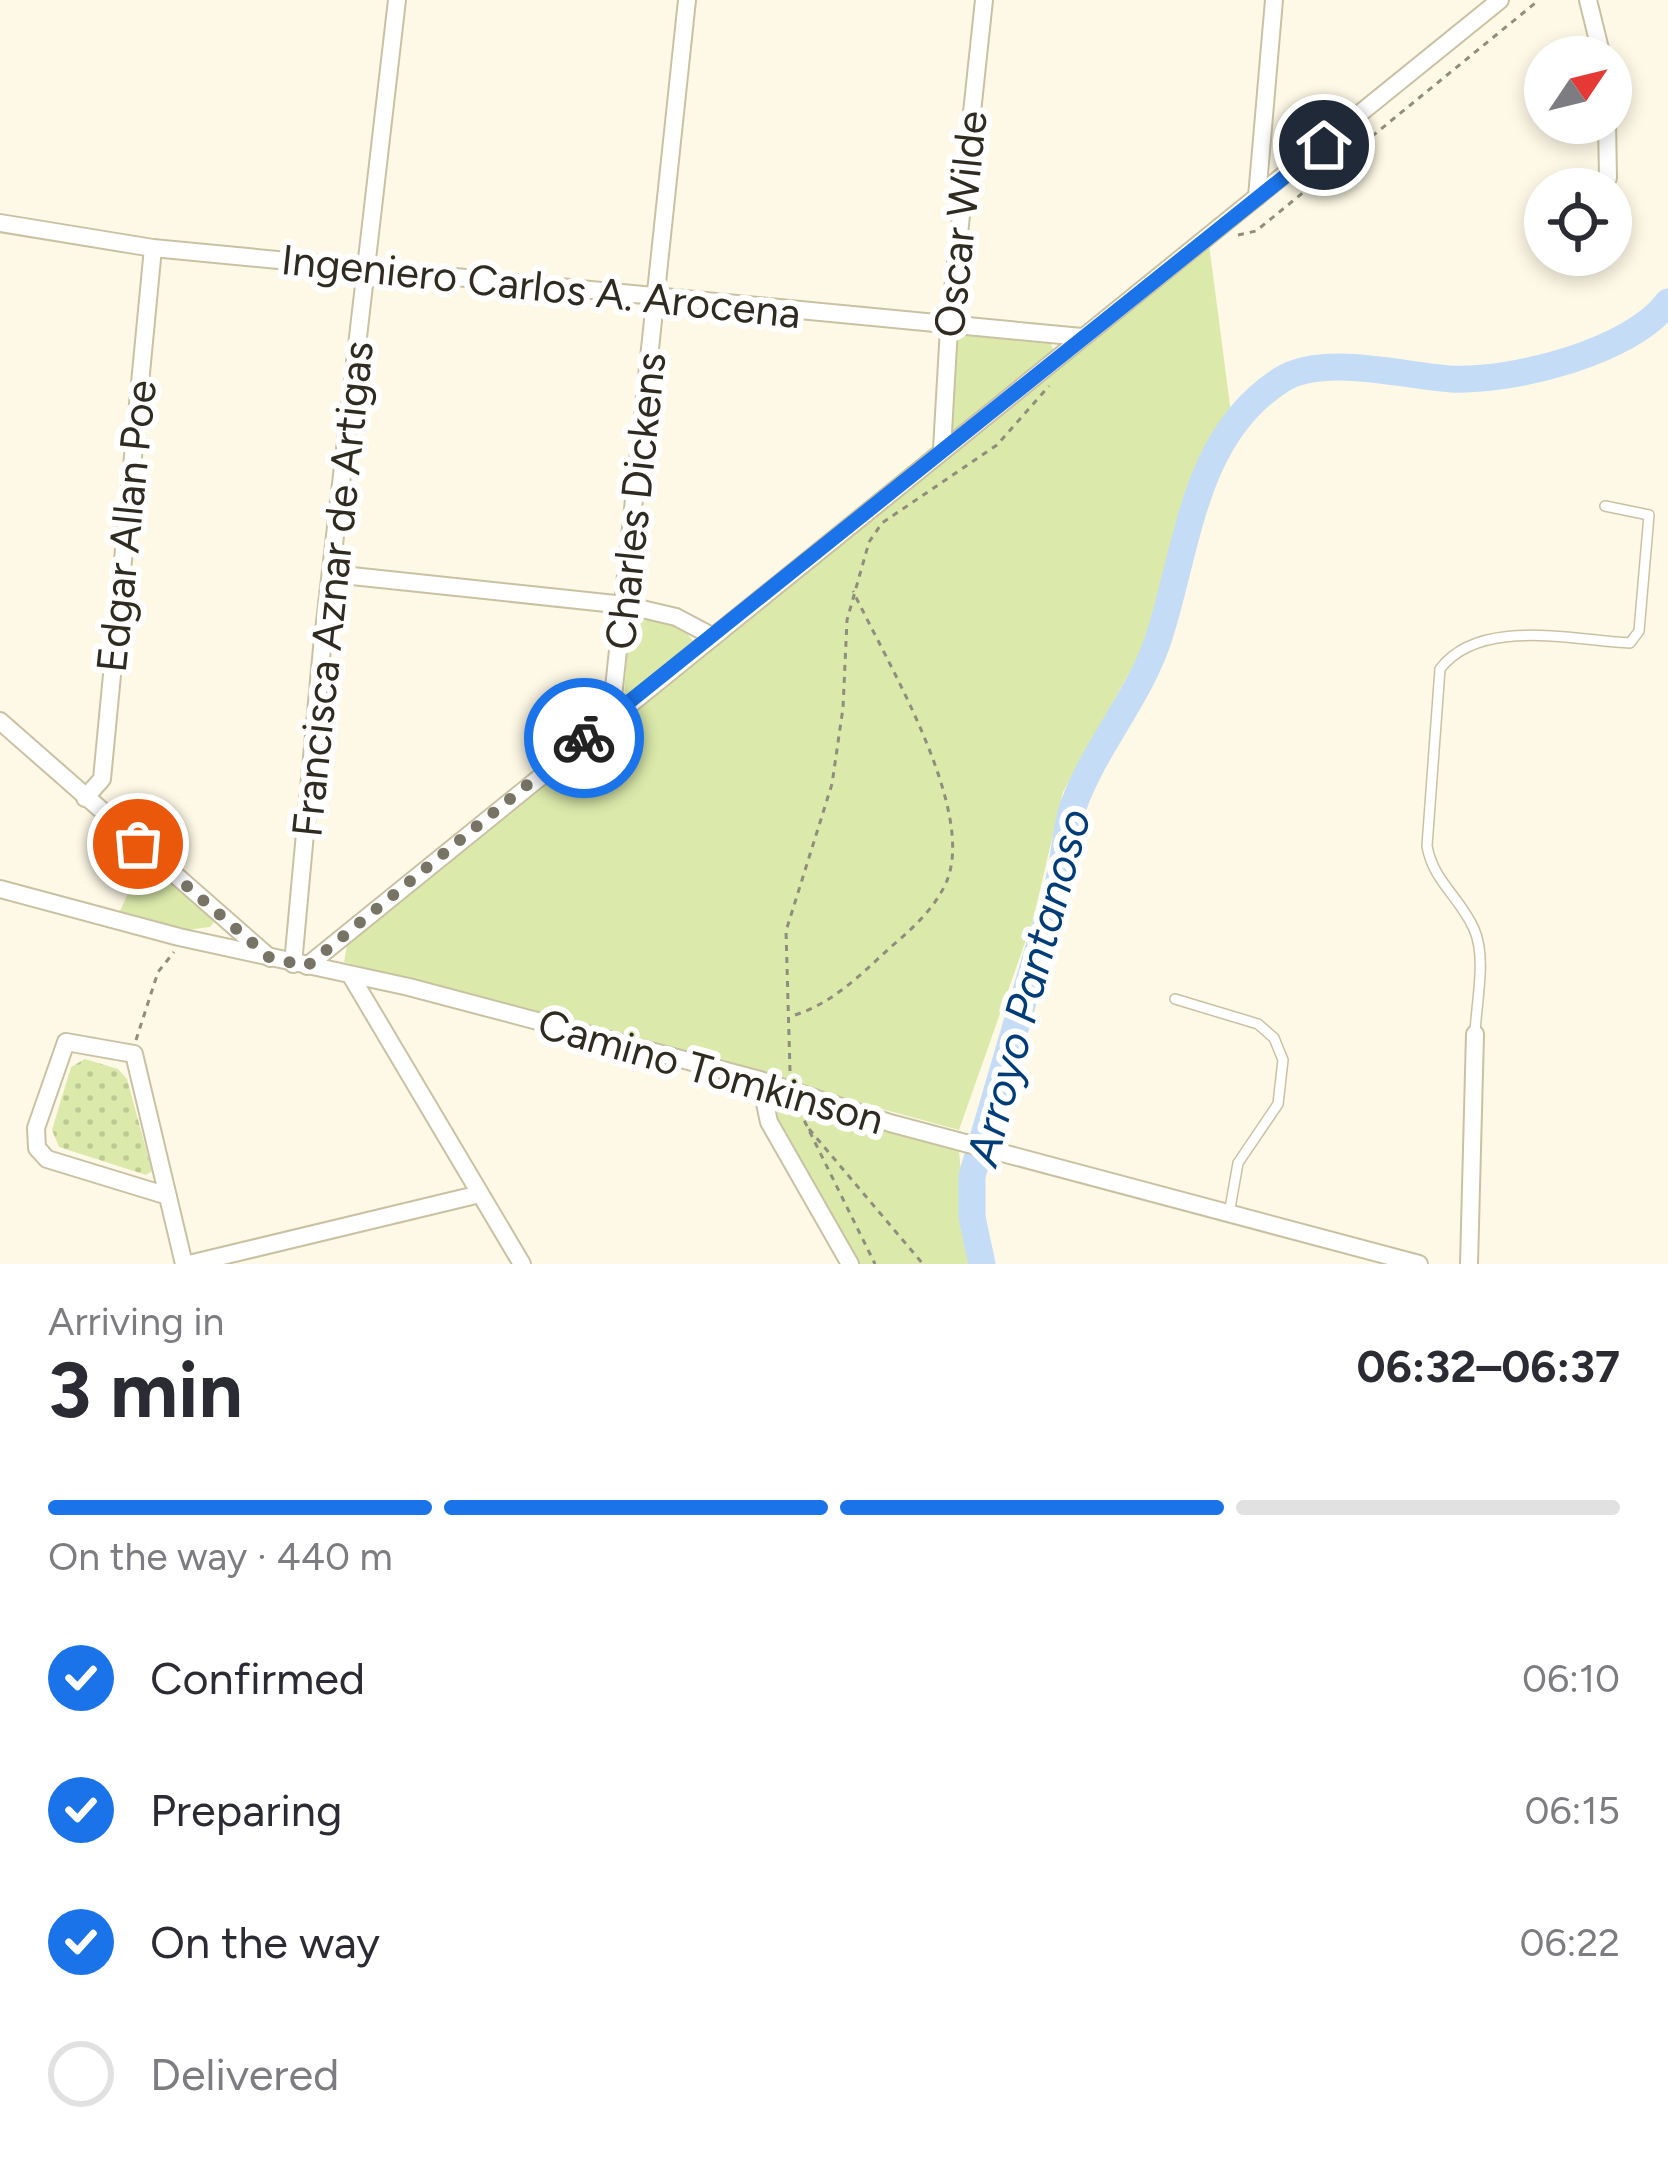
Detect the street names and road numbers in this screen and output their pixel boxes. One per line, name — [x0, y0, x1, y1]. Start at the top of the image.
street label: Oscar Wilde — [923, 108, 998, 340]
street label: Ingeniero Carlos A. Arocena — [279, 234, 803, 339]
street label: Francisca Aznar de Artigas — [281, 339, 384, 840]
street label: Charles Dickens — [595, 350, 676, 652]
street label: Edgar Allan Poe — [86, 377, 167, 675]
street label: Camino Tomkinson — [532, 998, 889, 1145]

